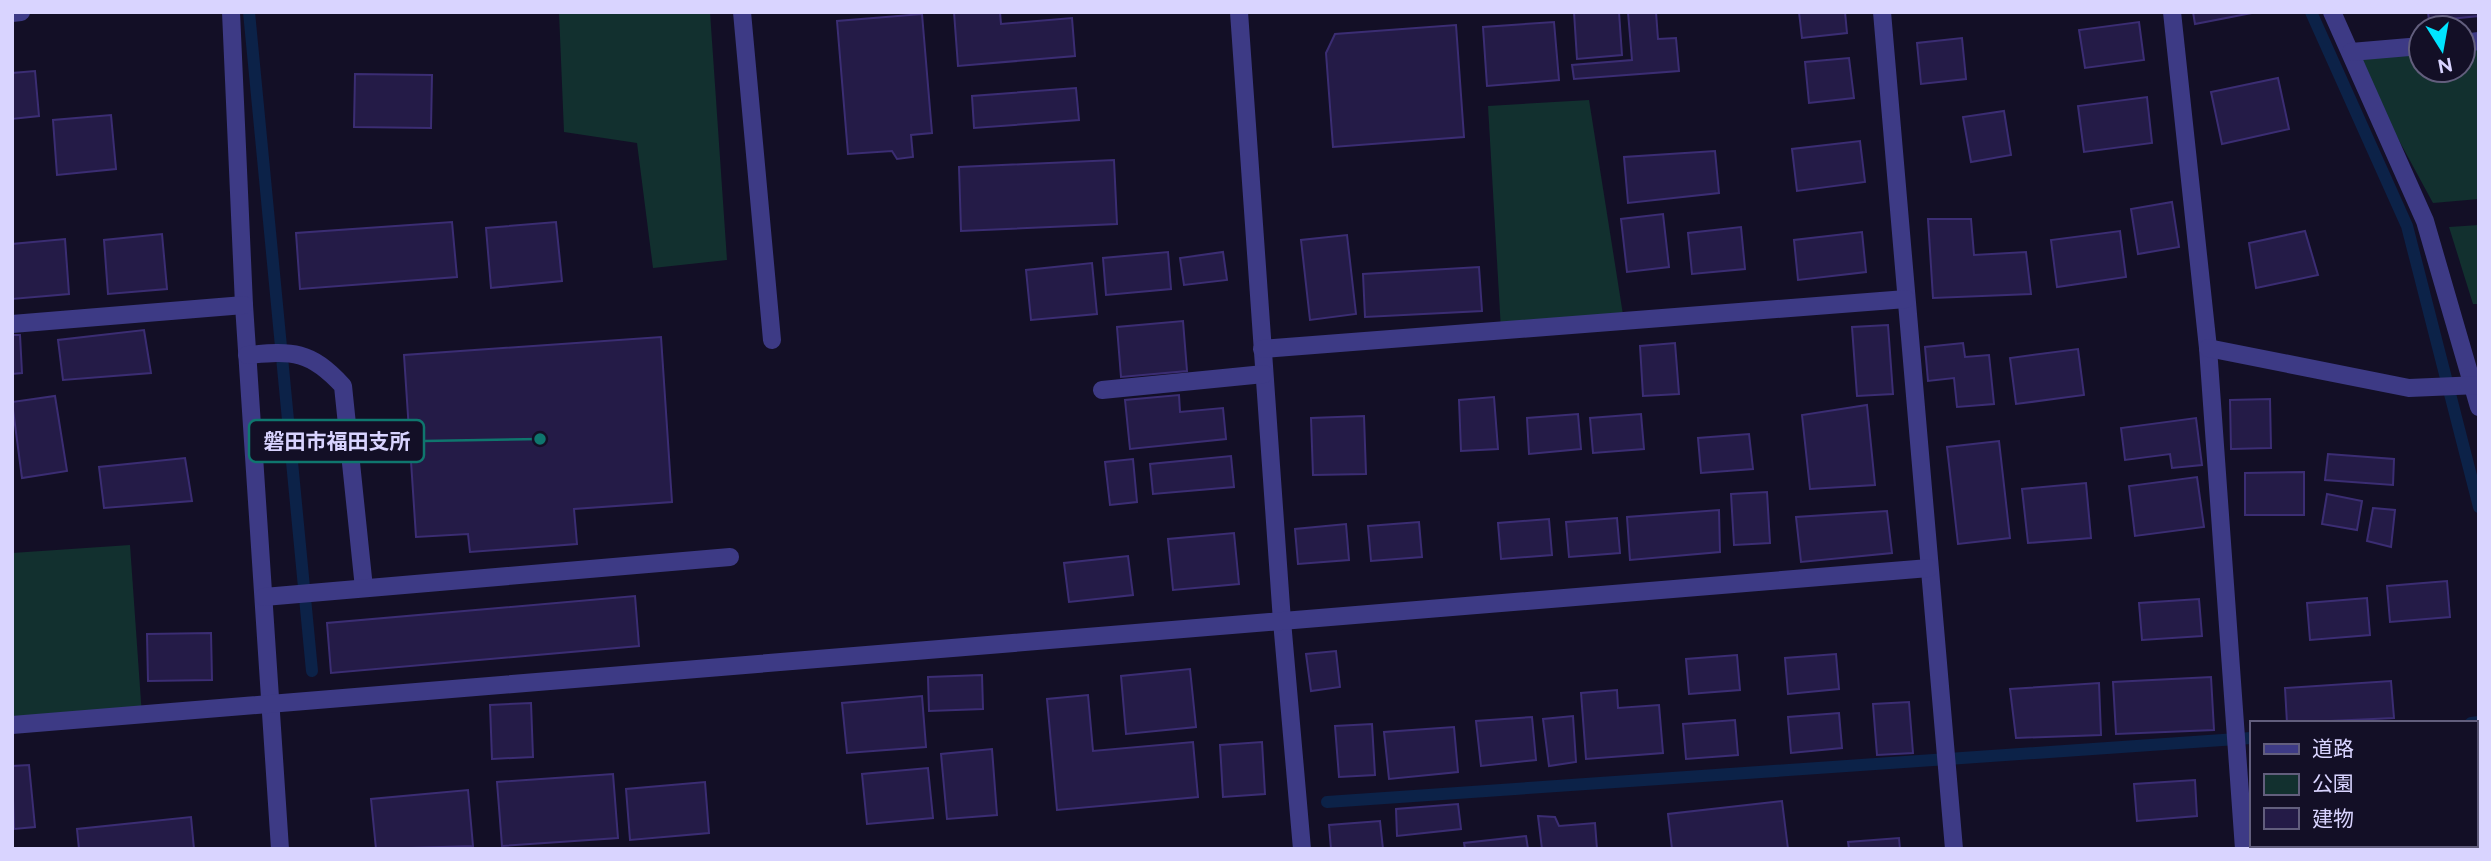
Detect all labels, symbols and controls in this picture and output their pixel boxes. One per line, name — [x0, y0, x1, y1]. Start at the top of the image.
north arrow — [2407, 14, 2477, 84]
text: N — [2436, 54, 2454, 78]
callout: 磐田市福田支所 — [249, 420, 424, 462]
text: 磐田市福田支所 — [264, 429, 411, 454]
legend — [2250, 721, 2477, 847]
text: 道路 — [2312, 736, 2354, 761]
text: 公園 — [2312, 771, 2354, 796]
text: 建物 — [2312, 806, 2354, 831]

